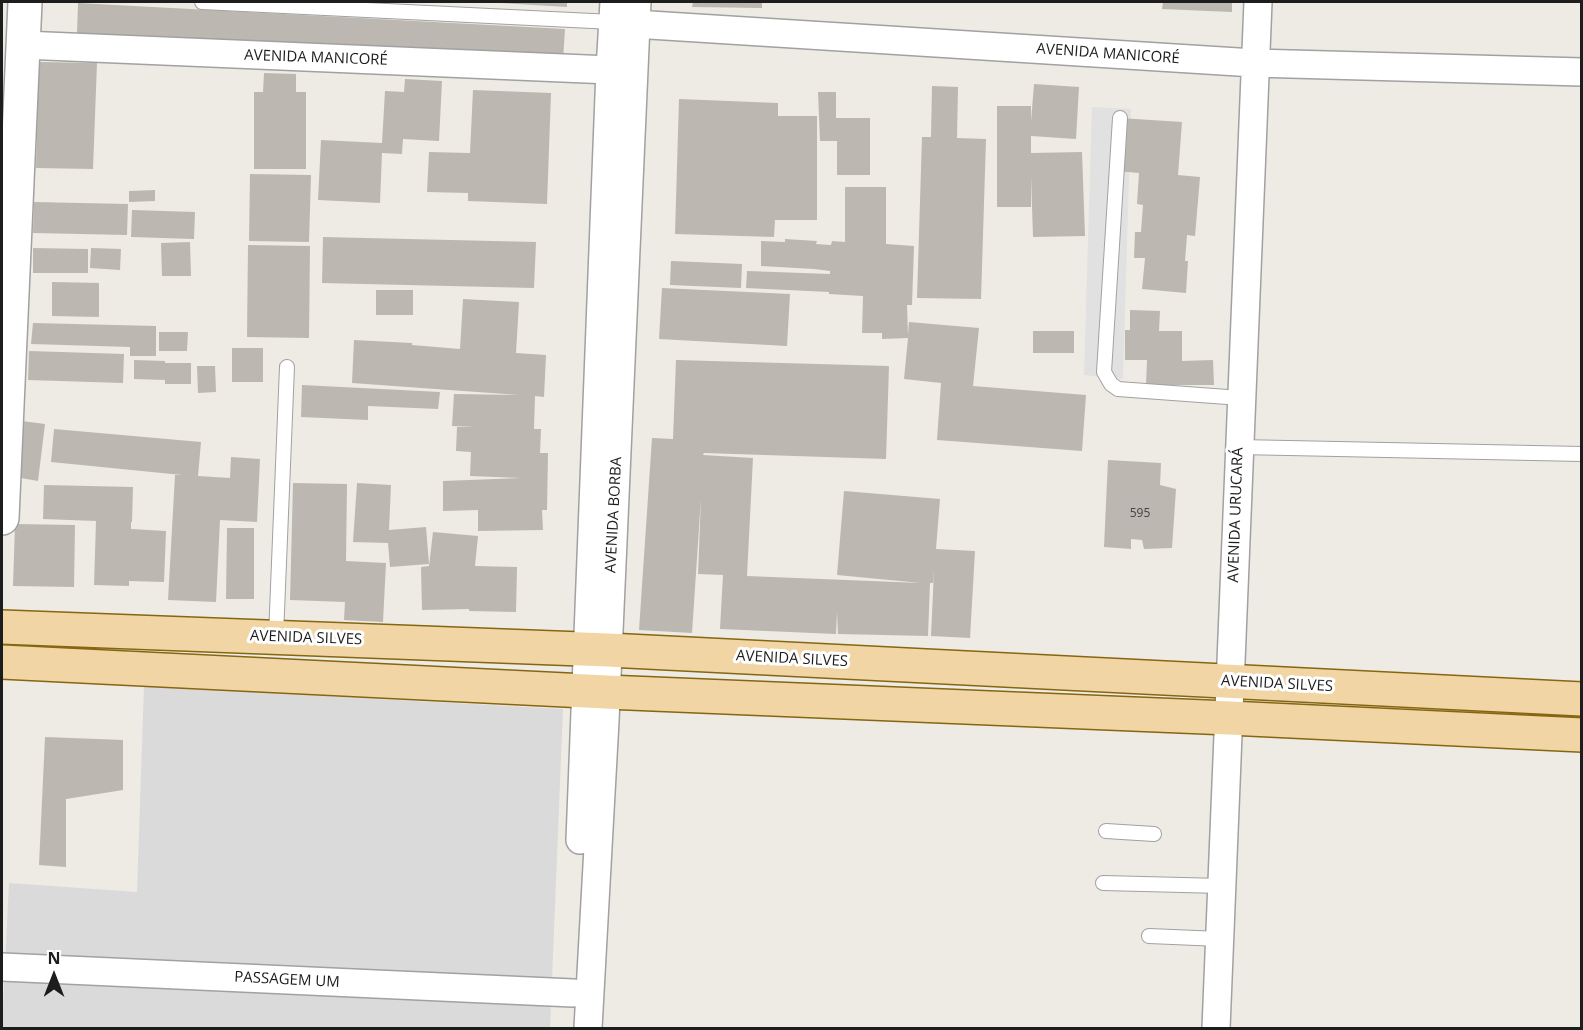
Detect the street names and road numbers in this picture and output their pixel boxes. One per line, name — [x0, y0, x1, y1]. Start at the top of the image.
street label: AVENIDA MANICORÉ — [1036, 40, 1180, 68]
street label: AVENIDA MANICORÉ — [244, 46, 388, 70]
street label: AVENIDA URUCARÁ — [1225, 447, 1247, 583]
street label: AVENIDA BORBA — [602, 456, 626, 574]
street label: AVENIDA SILVES — [250, 627, 362, 649]
street label: AVENIDA SILVES — [735, 647, 849, 671]
street label: AVENIDA SILVES — [1220, 672, 1334, 696]
street label: PASSAGEM UM — [234, 968, 340, 992]

